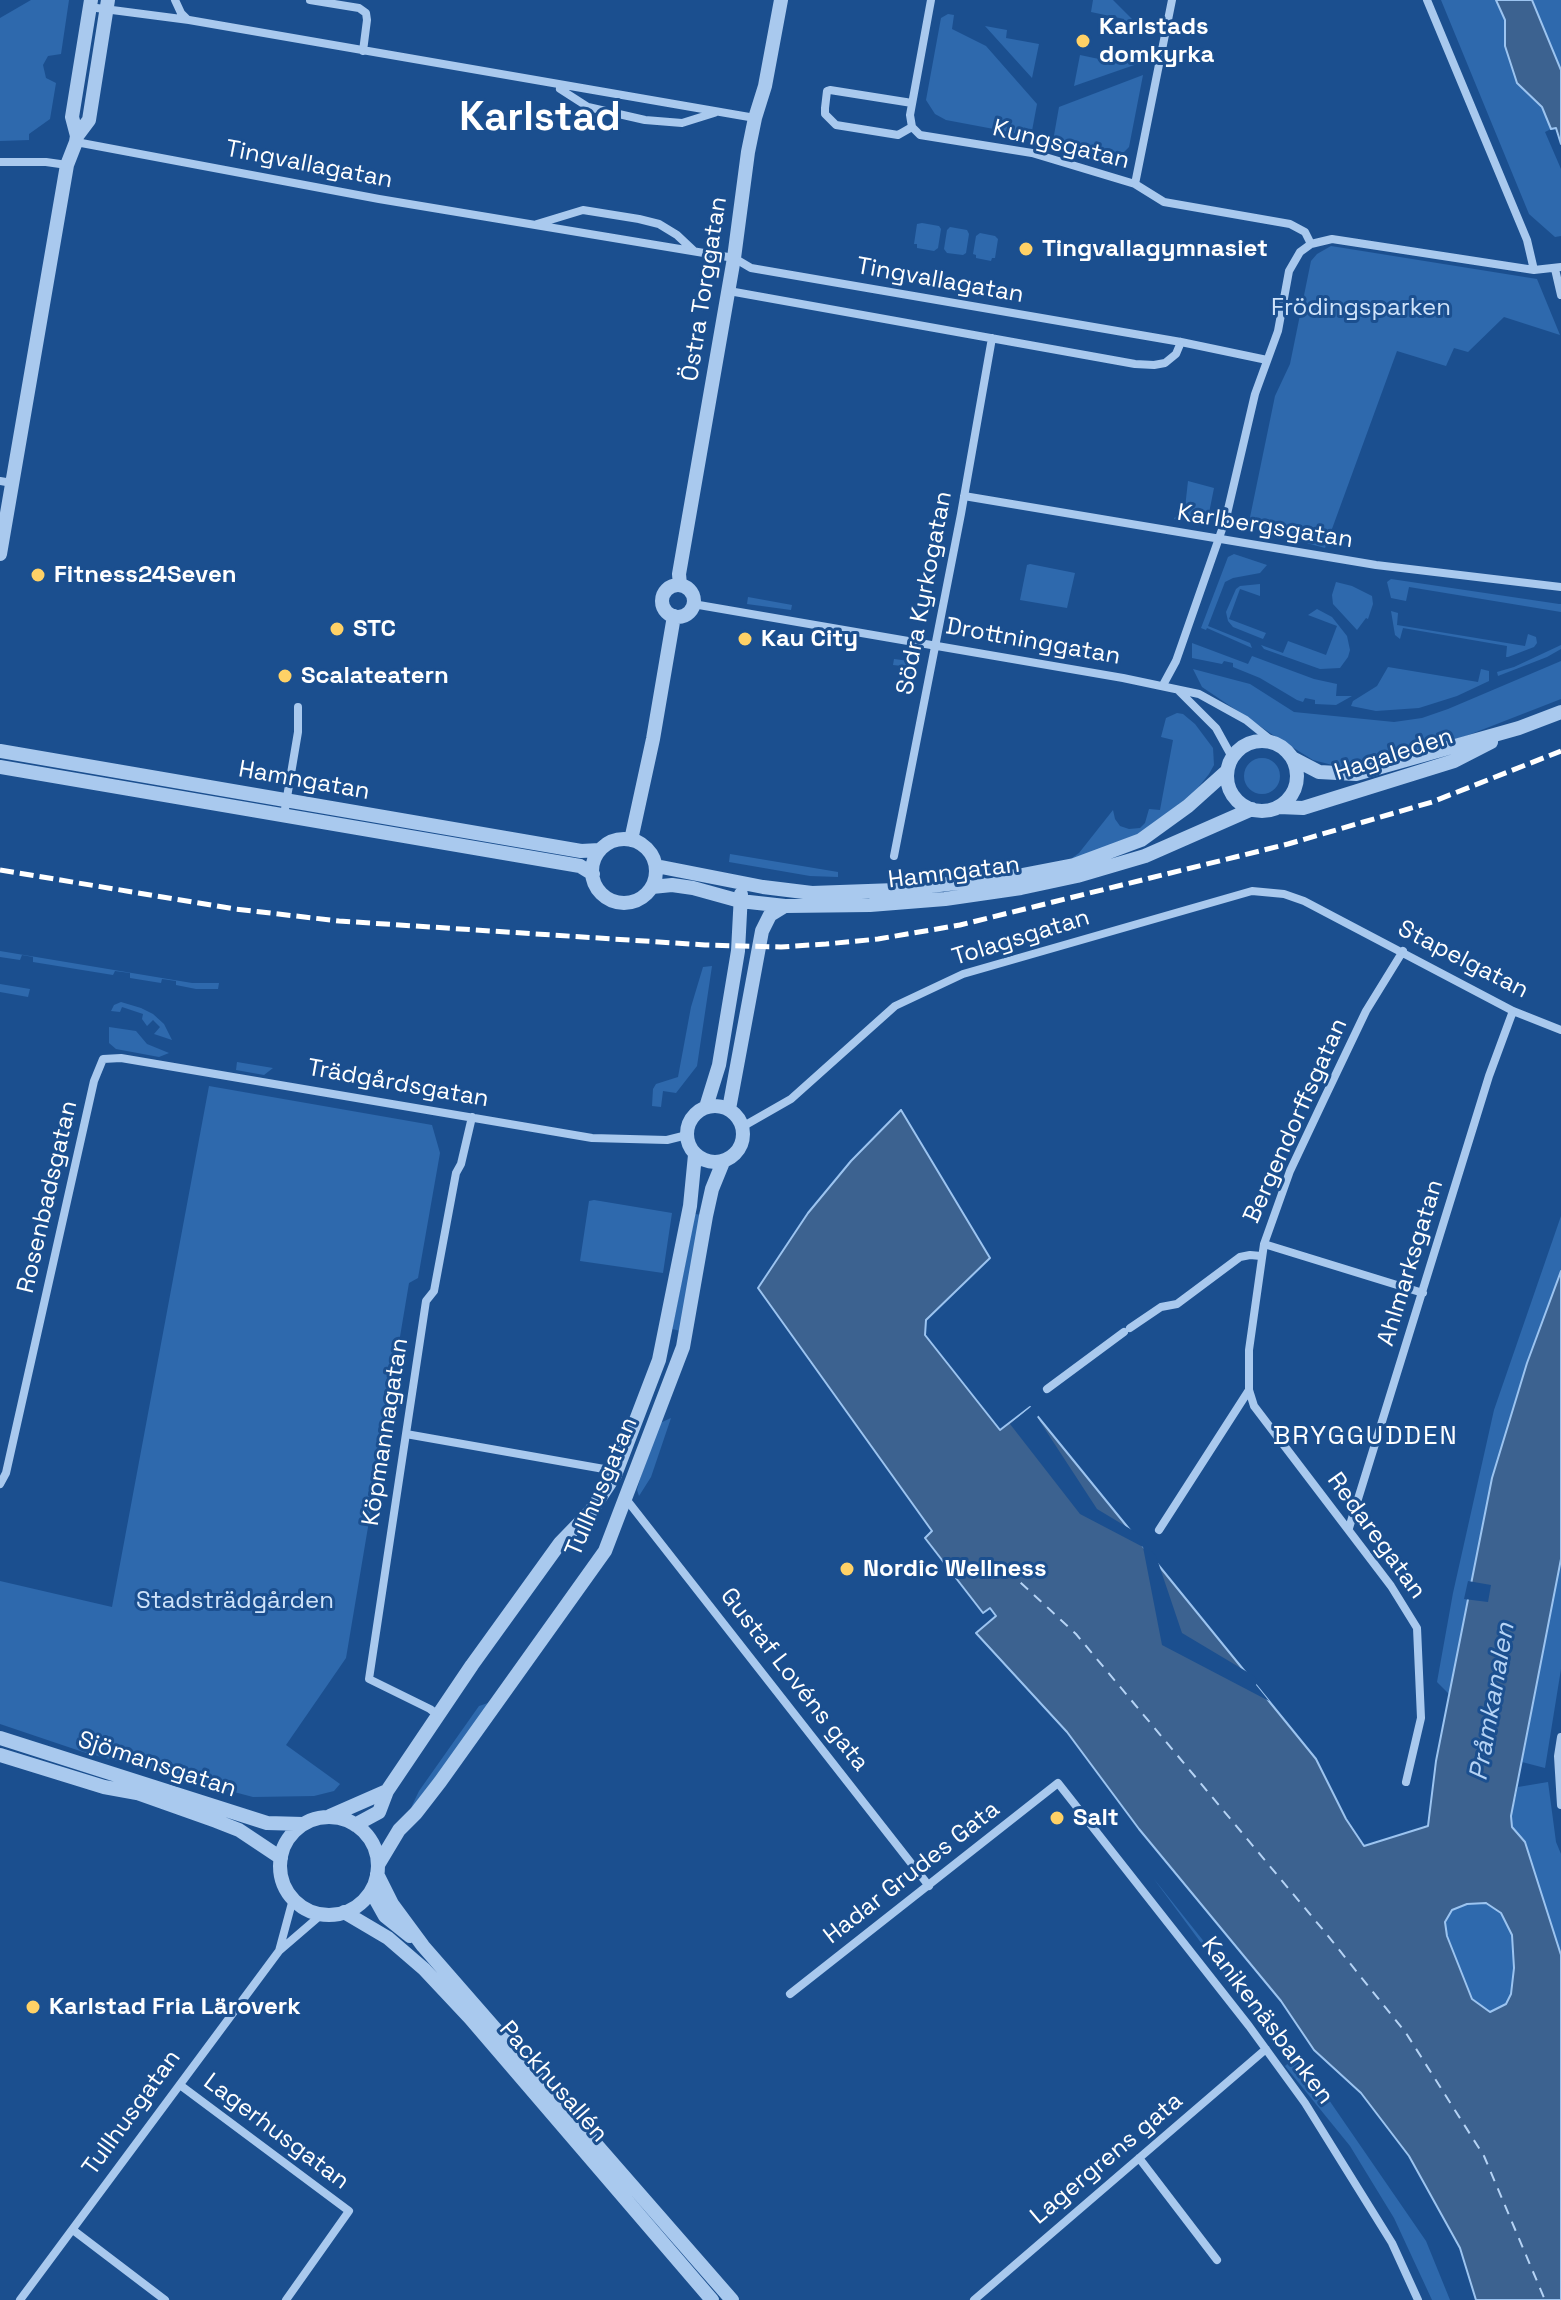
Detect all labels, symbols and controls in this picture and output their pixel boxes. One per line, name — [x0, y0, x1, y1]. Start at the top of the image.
place label: Karlstads domkyrka — [1099, 13, 1214, 69]
marker: Karlstads domkyrka — [1074, 32, 1092, 50]
district label: Karlstad — [459, 95, 621, 143]
street label: Kungsgatan — [990, 114, 1132, 176]
street label: Tingvallagatan — [223, 135, 395, 195]
street label: Östra Torggatan — [676, 195, 734, 383]
place label: Tingvallagymnasiet — [1042, 235, 1268, 263]
marker: Tingvallagymnasiet — [1017, 240, 1035, 258]
street label: Tingvallagatan — [854, 252, 1026, 310]
park label: Frödingsparken — [1271, 294, 1451, 322]
street label: Södra Kyrkogatan — [891, 489, 959, 697]
street label: Karlbergsgatan — [1175, 499, 1355, 555]
place label: Fitness24Seven — [54, 561, 237, 589]
marker: Fitness24Seven — [29, 566, 47, 584]
street label: Drottninggatan — [943, 612, 1123, 672]
place label: STC — [353, 615, 396, 643]
marker: STC — [328, 620, 346, 638]
place label: Kau City — [761, 625, 858, 653]
marker: Kau City — [736, 630, 754, 648]
place label: Scalateatern — [301, 662, 449, 690]
marker: Scalateatern — [276, 667, 294, 685]
street label: Hagaleden — [1331, 722, 1457, 788]
street label: Hamngatan — [236, 755, 372, 807]
street label: Hamngatan — [886, 851, 1022, 895]
street label: Tolagsgatan — [949, 903, 1093, 973]
street label: Stapelgatan — [1393, 915, 1533, 1005]
street label: Bergendorffsgatan — [1238, 1014, 1354, 1228]
street label: Trädgårdsgatan — [305, 1054, 491, 1114]
street label: Rosenbadsgatan — [12, 1098, 84, 1296]
street label: Ahlmarksgatan — [1372, 1176, 1450, 1350]
street label: Köpmannagatan — [357, 1336, 415, 1528]
street label: Tullhusgatan — [560, 1413, 644, 1561]
district label: BRYGGUDDEN — [1273, 1421, 1459, 1453]
street label: Redaregatan — [1320, 1467, 1432, 1605]
place label: Nordic Wellness — [863, 1555, 1047, 1583]
marker: Nordic Wellness — [838, 1560, 856, 1578]
street label: Gustaf Lovéns gata — [714, 1583, 874, 1777]
park label: Stadsträdgården — [136, 1587, 334, 1615]
water label: Pråmkanalen — [1464, 1621, 1522, 1783]
street label: Sjömansgatan — [74, 1726, 240, 1804]
street label: Hadar Grudes Gata — [818, 1795, 1006, 1951]
place label: Salt — [1073, 1804, 1119, 1832]
marker: Salt — [1048, 1809, 1066, 1827]
street label: Kanikenäsbanken — [1195, 1932, 1339, 2110]
place label: Karlstad Fria Läroverk — [49, 1993, 301, 2021]
marker: Karlstad Fria Läroverk — [24, 1998, 42, 2016]
street label: Packhusallén — [493, 2016, 613, 2148]
street label: Tullhusgatan — [77, 2044, 187, 2182]
street label: Lagerhusgatan — [197, 2068, 355, 2196]
street label: Lagergrens gata — [1025, 2087, 1189, 2231]

